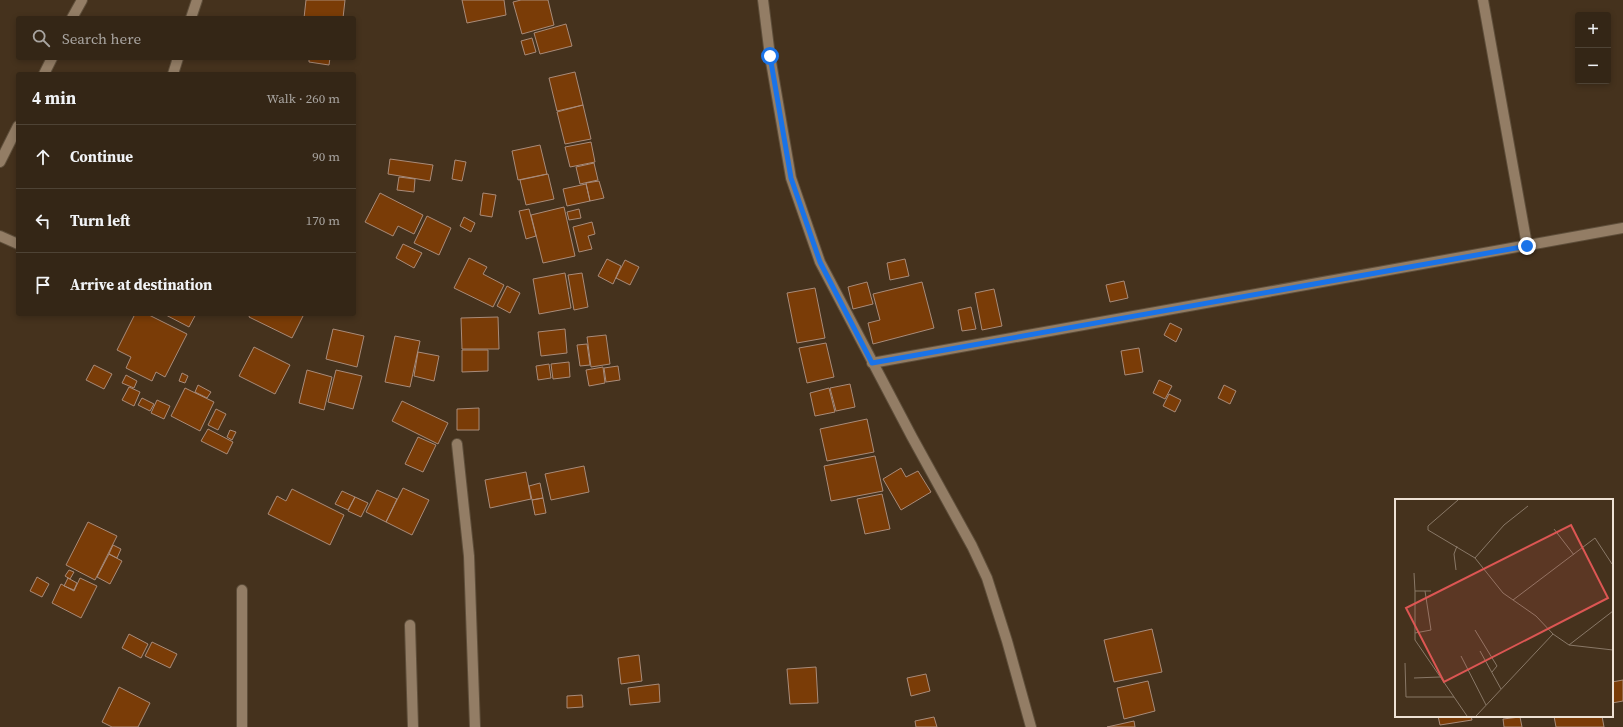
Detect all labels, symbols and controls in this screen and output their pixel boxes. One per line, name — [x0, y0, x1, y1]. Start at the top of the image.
map controls — [1575, 12, 1611, 84]
button: + — [1575, 12, 1611, 48]
search box — [16, 16, 356, 60]
icon: search — [30, 27, 52, 49]
text: Search here — [62, 28, 141, 49]
route start — [761, 47, 779, 65]
button: − — [1575, 48, 1611, 84]
text: 4 min — [32, 86, 76, 110]
text: Walk · 260 m — [267, 90, 340, 107]
icon: ahead — [32, 146, 54, 168]
text: Continue — [70, 146, 133, 167]
text: 90 m — [312, 148, 340, 165]
icon: left — [32, 210, 54, 232]
text: Turn left — [70, 210, 130, 231]
text: 170 m — [306, 212, 340, 229]
route end — [1518, 237, 1536, 255]
icon: arrive — [32, 274, 54, 296]
text: Arrive at destination — [70, 274, 212, 295]
inset map — [1395, 499, 1613, 717]

